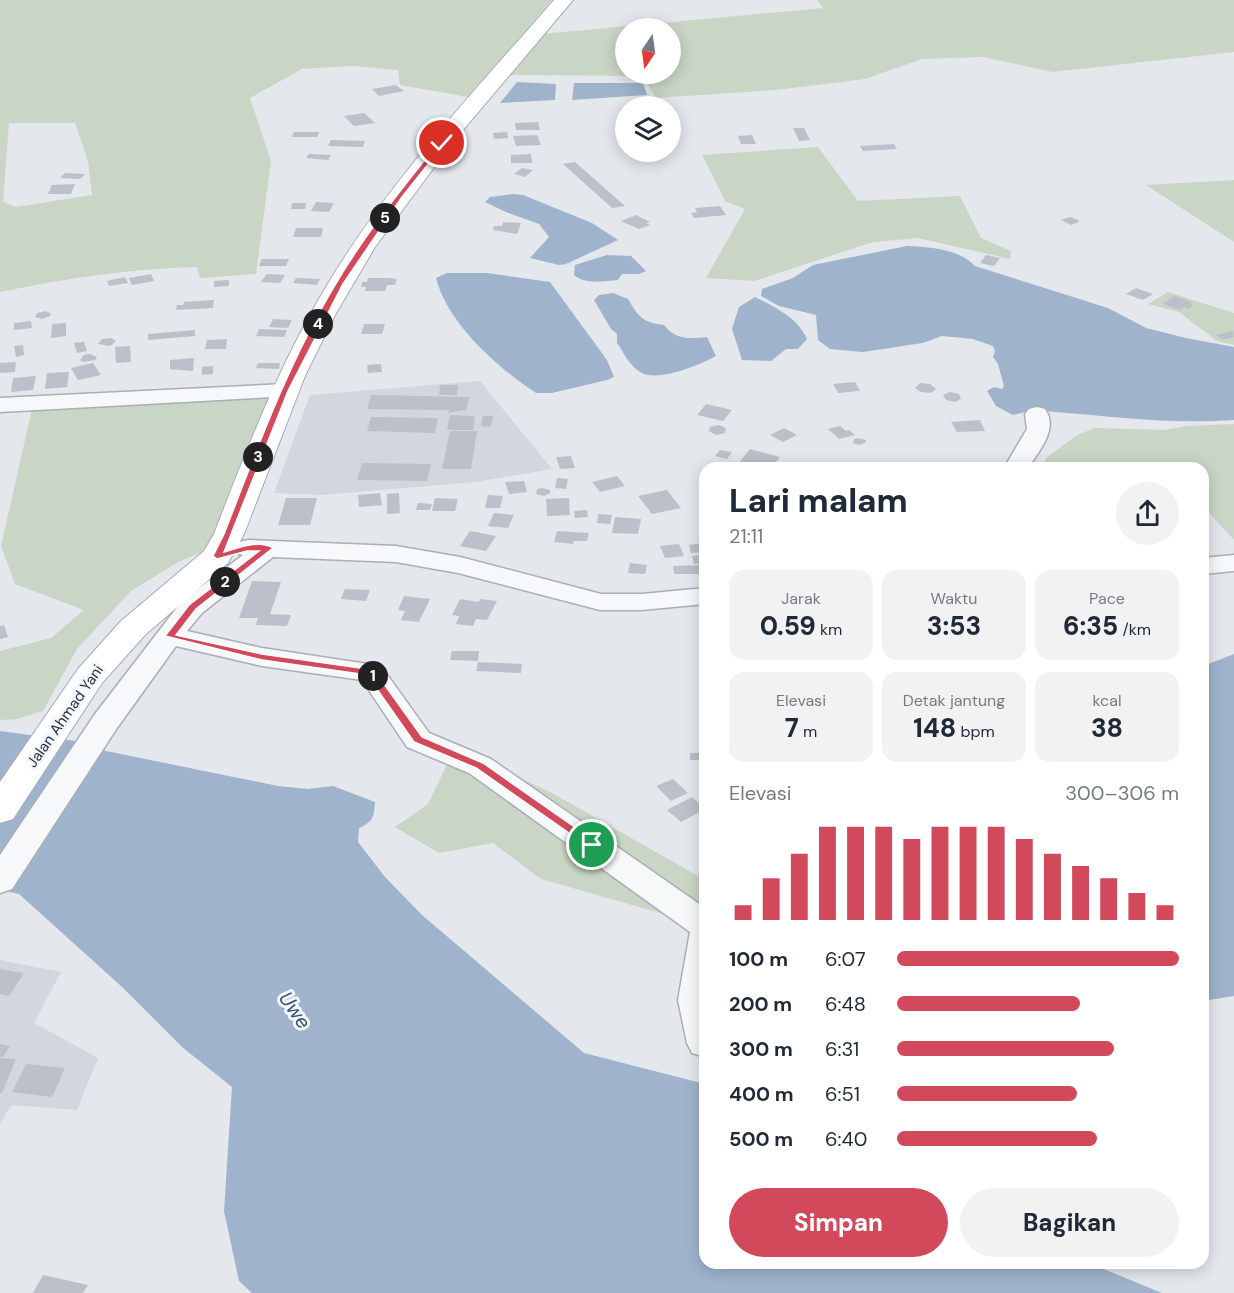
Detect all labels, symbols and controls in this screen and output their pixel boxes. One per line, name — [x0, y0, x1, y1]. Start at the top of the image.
north arrow — [615, 18, 681, 84]
map controls — [615, 18, 681, 162]
button: layers — [615, 96, 681, 162]
pin — [416, 117, 467, 168]
icon: check — [425, 126, 458, 159]
pin: 5 — [370, 203, 400, 233]
text: 5 — [380, 207, 390, 228]
pin: 4 — [303, 309, 333, 339]
text: 4 — [313, 313, 323, 334]
pin: 3 — [243, 442, 273, 472]
text: 3 — [253, 446, 263, 467]
text: Lari malam — [729, 479, 908, 522]
button: share — [1116, 482, 1179, 545]
text: 21:11 — [729, 523, 763, 549]
pin: 2 — [210, 567, 240, 597]
text: 2 — [220, 571, 230, 592]
text: Jarak — [781, 588, 821, 609]
text: Waktu — [931, 588, 977, 609]
text: Pace — [1089, 588, 1125, 609]
text: 0.59 — [760, 609, 816, 643]
text: 3:53 — [927, 609, 981, 643]
text: 6:35 — [1063, 609, 1118, 643]
text: km — [816, 619, 842, 640]
text: /km — [1118, 619, 1151, 640]
street label: Jalan Ahmad Yani — [22, 661, 108, 771]
pin: 1 — [358, 661, 388, 691]
text: 1 — [370, 665, 376, 686]
text: Elevasi — [776, 690, 826, 711]
text: Detak jantung — [903, 690, 1005, 711]
text: kcal — [1093, 690, 1121, 711]
text: 7 — [785, 711, 799, 745]
text: 148 — [913, 711, 956, 745]
text: 38 — [1091, 711, 1123, 745]
text: m — [799, 721, 817, 742]
text: bpm — [956, 721, 995, 742]
text: Elevasi — [729, 780, 791, 806]
text: 300–306 m — [1065, 780, 1179, 806]
pin — [566, 819, 617, 870]
icon: arrive — [575, 828, 608, 861]
text: 100 m — [729, 946, 788, 972]
text: 6:07 — [825, 946, 866, 972]
water label: Uwe — [273, 986, 317, 1034]
text: 200 m — [729, 991, 792, 1017]
text: 6:48 — [825, 991, 866, 1017]
text: 300 m — [729, 1036, 793, 1062]
text: 6:31 — [825, 1036, 859, 1062]
text: 400 m — [729, 1081, 794, 1107]
text: 6:51 — [825, 1081, 860, 1107]
text: 500 m — [729, 1126, 793, 1152]
text: 6:40 — [825, 1126, 867, 1152]
button: Simpan — [729, 1188, 948, 1257]
button: Bagikan — [960, 1188, 1179, 1257]

